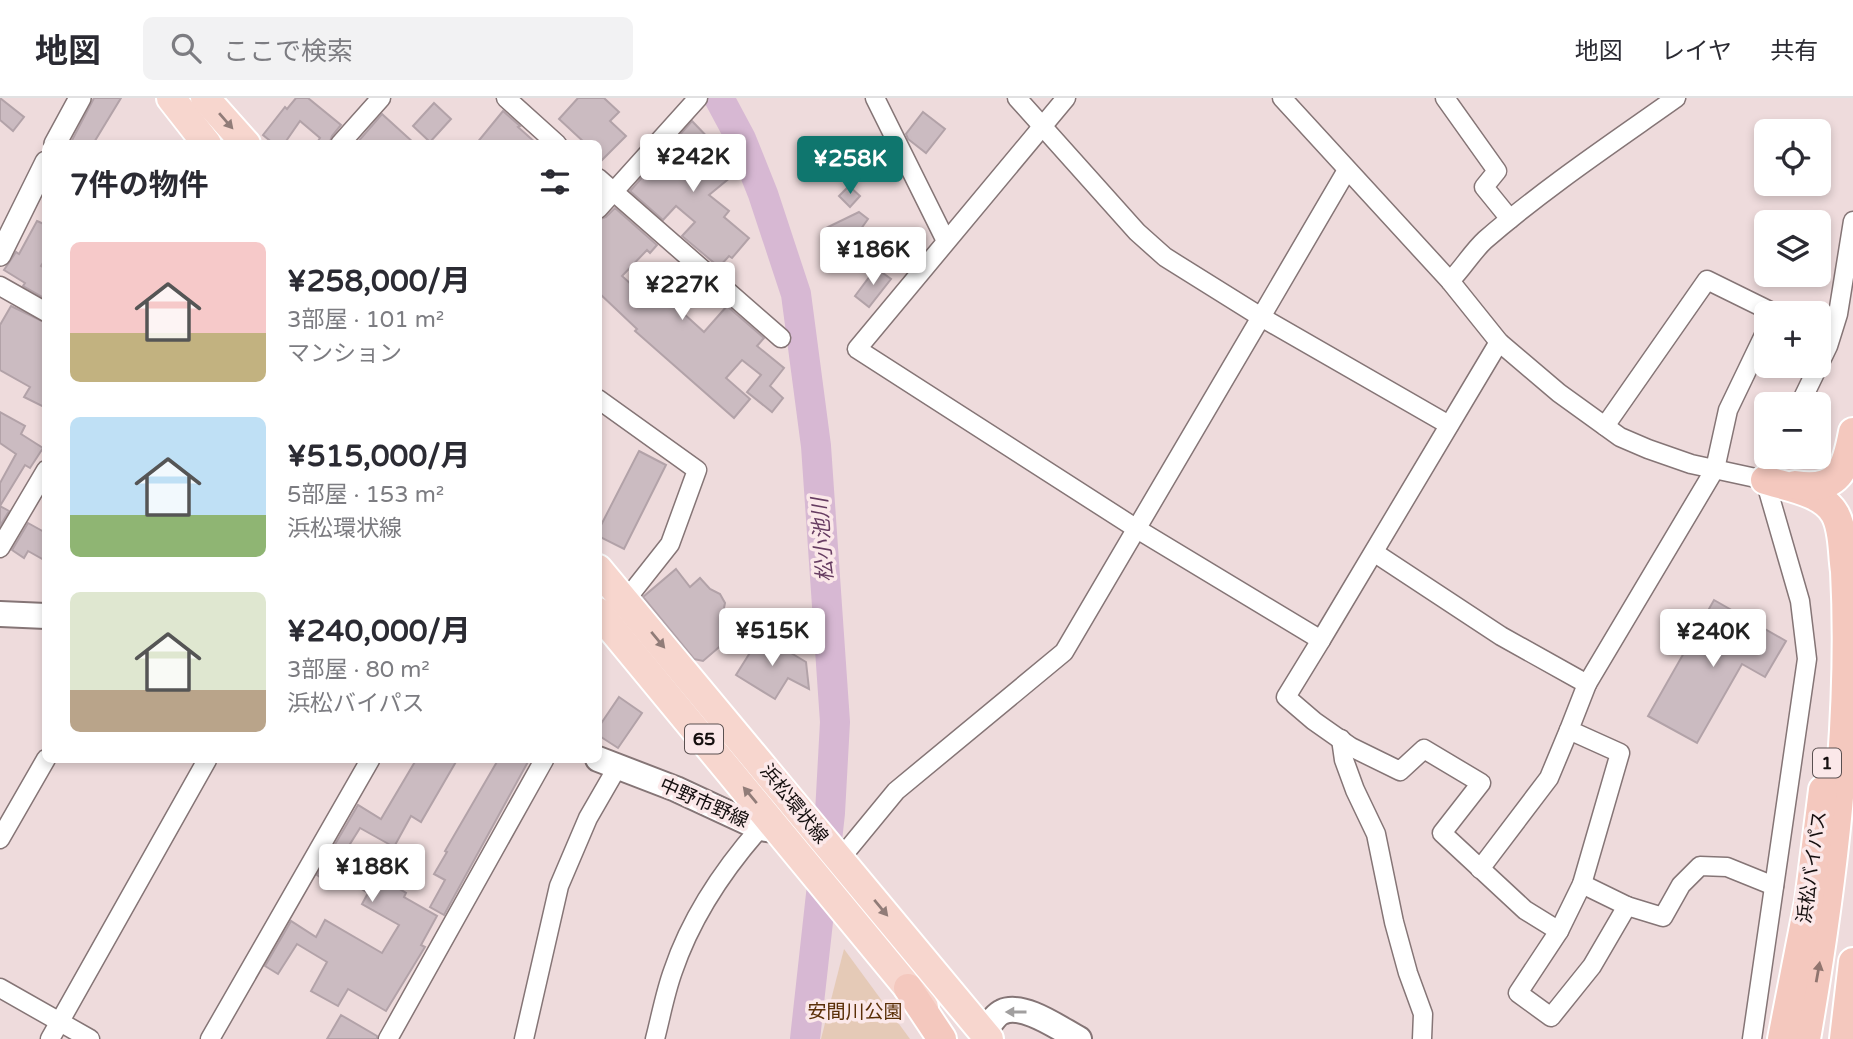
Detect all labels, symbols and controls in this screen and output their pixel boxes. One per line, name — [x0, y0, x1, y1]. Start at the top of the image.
search box — [143, 17, 633, 80]
icon: search — [167, 29, 205, 67]
text: 地図 — [35, 32, 101, 71]
text: ここで検索 — [223, 36, 353, 67]
text: 地図 — [1575, 37, 1623, 66]
text: レイヤ — [1661, 37, 1732, 66]
text: 共有 — [1770, 37, 1818, 66]
one-way arrow — [217, 112, 233, 129]
map controls — [1754, 119, 1831, 469]
button: locate — [1754, 119, 1831, 196]
pin: ¥242K — [644, 134, 742, 194]
pin: ¥258K — [801, 136, 899, 196]
text: ¥242K — [656, 143, 730, 171]
text: ¥258K — [813, 145, 887, 173]
icon: filters — [536, 163, 574, 201]
text: 7件の物件 — [70, 167, 209, 204]
button: layers — [1754, 210, 1831, 287]
pin: ¥186K — [824, 228, 922, 287]
text: ¥186K — [836, 236, 910, 264]
pin: ¥227K — [633, 262, 731, 322]
text: ¥258,000/月 — [287, 263, 471, 300]
icon: home — [126, 270, 210, 354]
text: ¥227K — [645, 271, 719, 299]
button: + — [1754, 301, 1831, 378]
text: 3部屋 · 101 m² — [287, 306, 444, 334]
text: マンション — [287, 340, 402, 368]
button: − — [1754, 392, 1831, 469]
text: ¥515,000/月 — [287, 438, 471, 475]
icon: home — [126, 445, 210, 529]
text: 5部屋 · 153 m² — [287, 481, 444, 509]
water label: 松小池川 — [807, 495, 838, 583]
text: 浜松環状線 — [287, 515, 402, 543]
pin: ¥515K — [723, 608, 821, 668]
pin: ¥240K — [1664, 610, 1762, 669]
text: ¥240,000/月 — [287, 613, 471, 650]
text: ¥515K — [735, 617, 809, 645]
text: ¥240K — [1676, 618, 1750, 646]
icon: home — [126, 620, 210, 704]
one-way arrow — [650, 631, 665, 648]
text: 3部屋 · 80 m² — [287, 656, 430, 684]
text: 浜松バイパス — [287, 690, 425, 718]
road number: 65 — [685, 724, 723, 754]
road number: 1 — [1813, 748, 1841, 778]
street label: 浜松環状線 — [756, 760, 832, 848]
street label: 中野市野線 — [656, 774, 752, 832]
one-way arrow — [743, 786, 758, 803]
street label: 浜松バイパス — [1793, 809, 1831, 925]
pin: ¥188K — [323, 844, 421, 904]
text: ¥188K — [335, 853, 409, 881]
one-way arrow — [873, 899, 888, 916]
one-way arrow — [1813, 961, 1824, 983]
park label: 安間川公園 — [807, 1001, 903, 1023]
one-way arrow — [1005, 1006, 1027, 1017]

